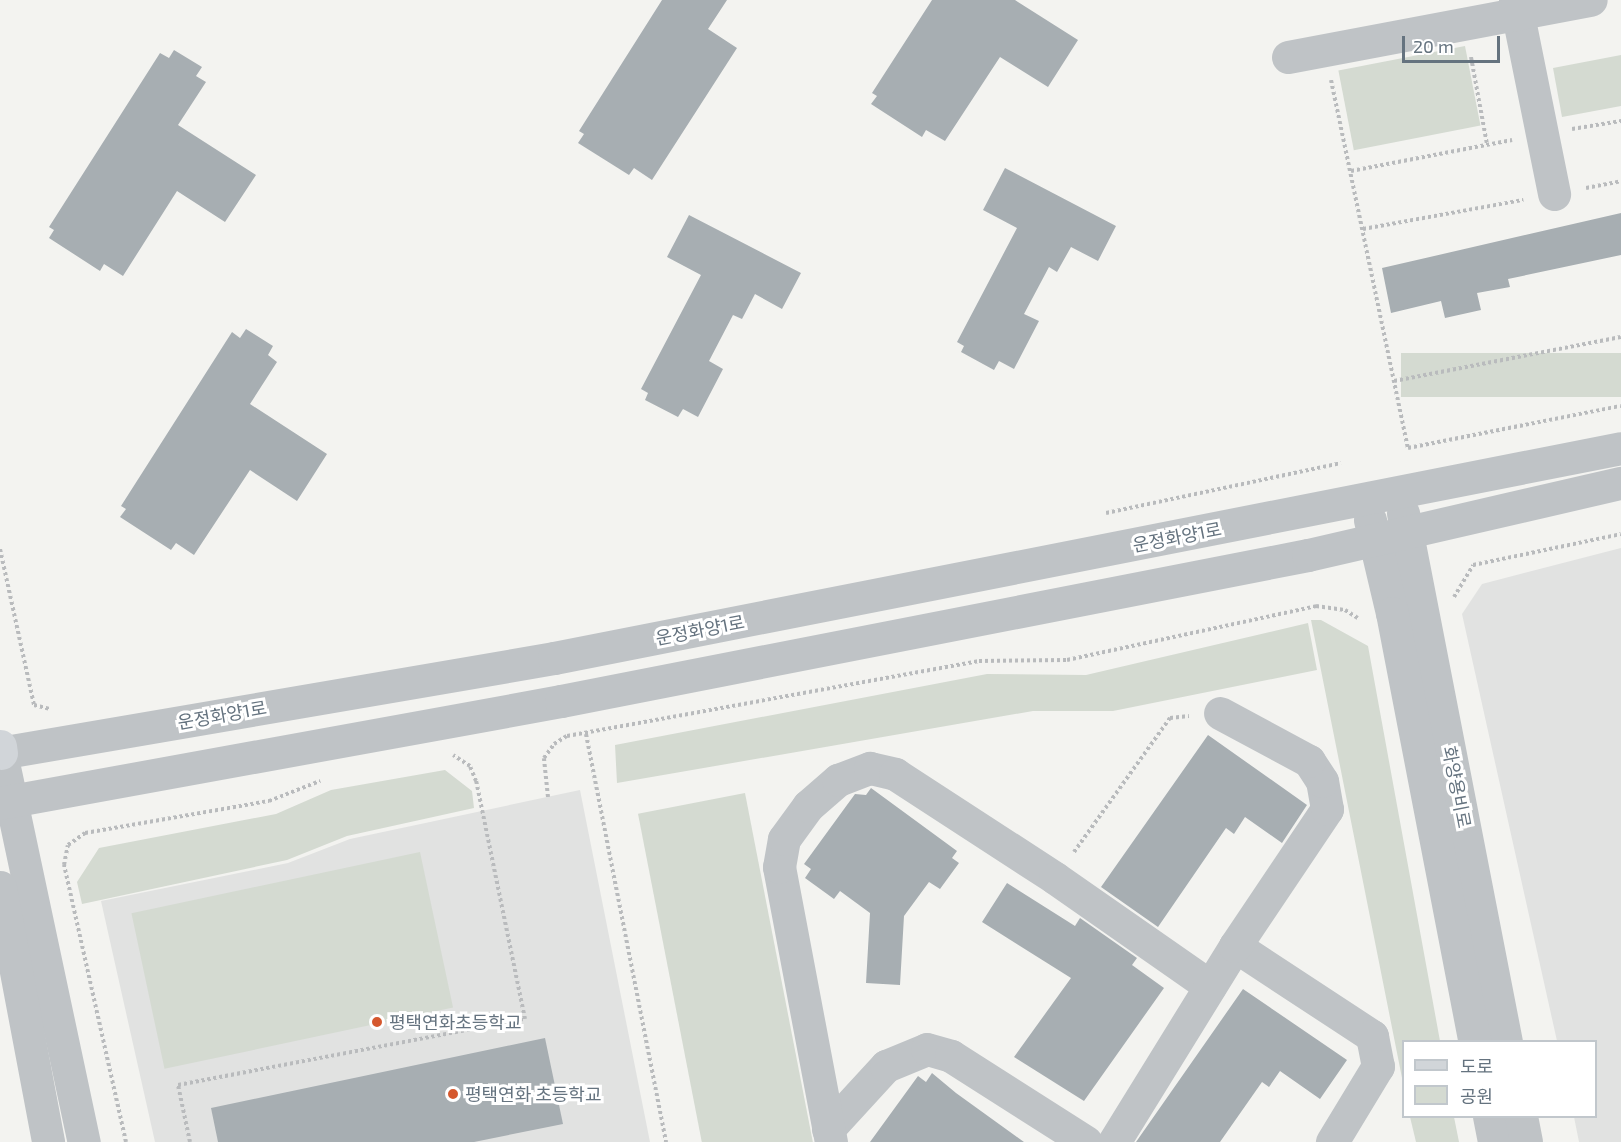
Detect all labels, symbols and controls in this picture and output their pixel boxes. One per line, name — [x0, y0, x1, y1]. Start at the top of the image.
scale bar — [1405, 24, 1502, 62]
text: 20 m — [1413, 35, 1454, 57]
street label: 운정화양1로 — [1131, 518, 1223, 556]
street label: 운정화양1로 — [654, 611, 746, 649]
street label: 운정화양1로 — [176, 697, 268, 733]
street label: 화양용비로 — [1438, 744, 1476, 830]
place label: 평택연화초등학교 — [389, 1011, 521, 1033]
marker: 평택연화초등학교 — [370, 1015, 384, 1029]
legend — [1402, 1040, 1597, 1118]
text: 도로 — [1460, 1055, 1493, 1077]
place label: 평택연화 초등학교 — [465, 1083, 601, 1105]
text: 공원 — [1460, 1085, 1493, 1107]
marker: 평택연화 초등학교 — [446, 1087, 460, 1101]

